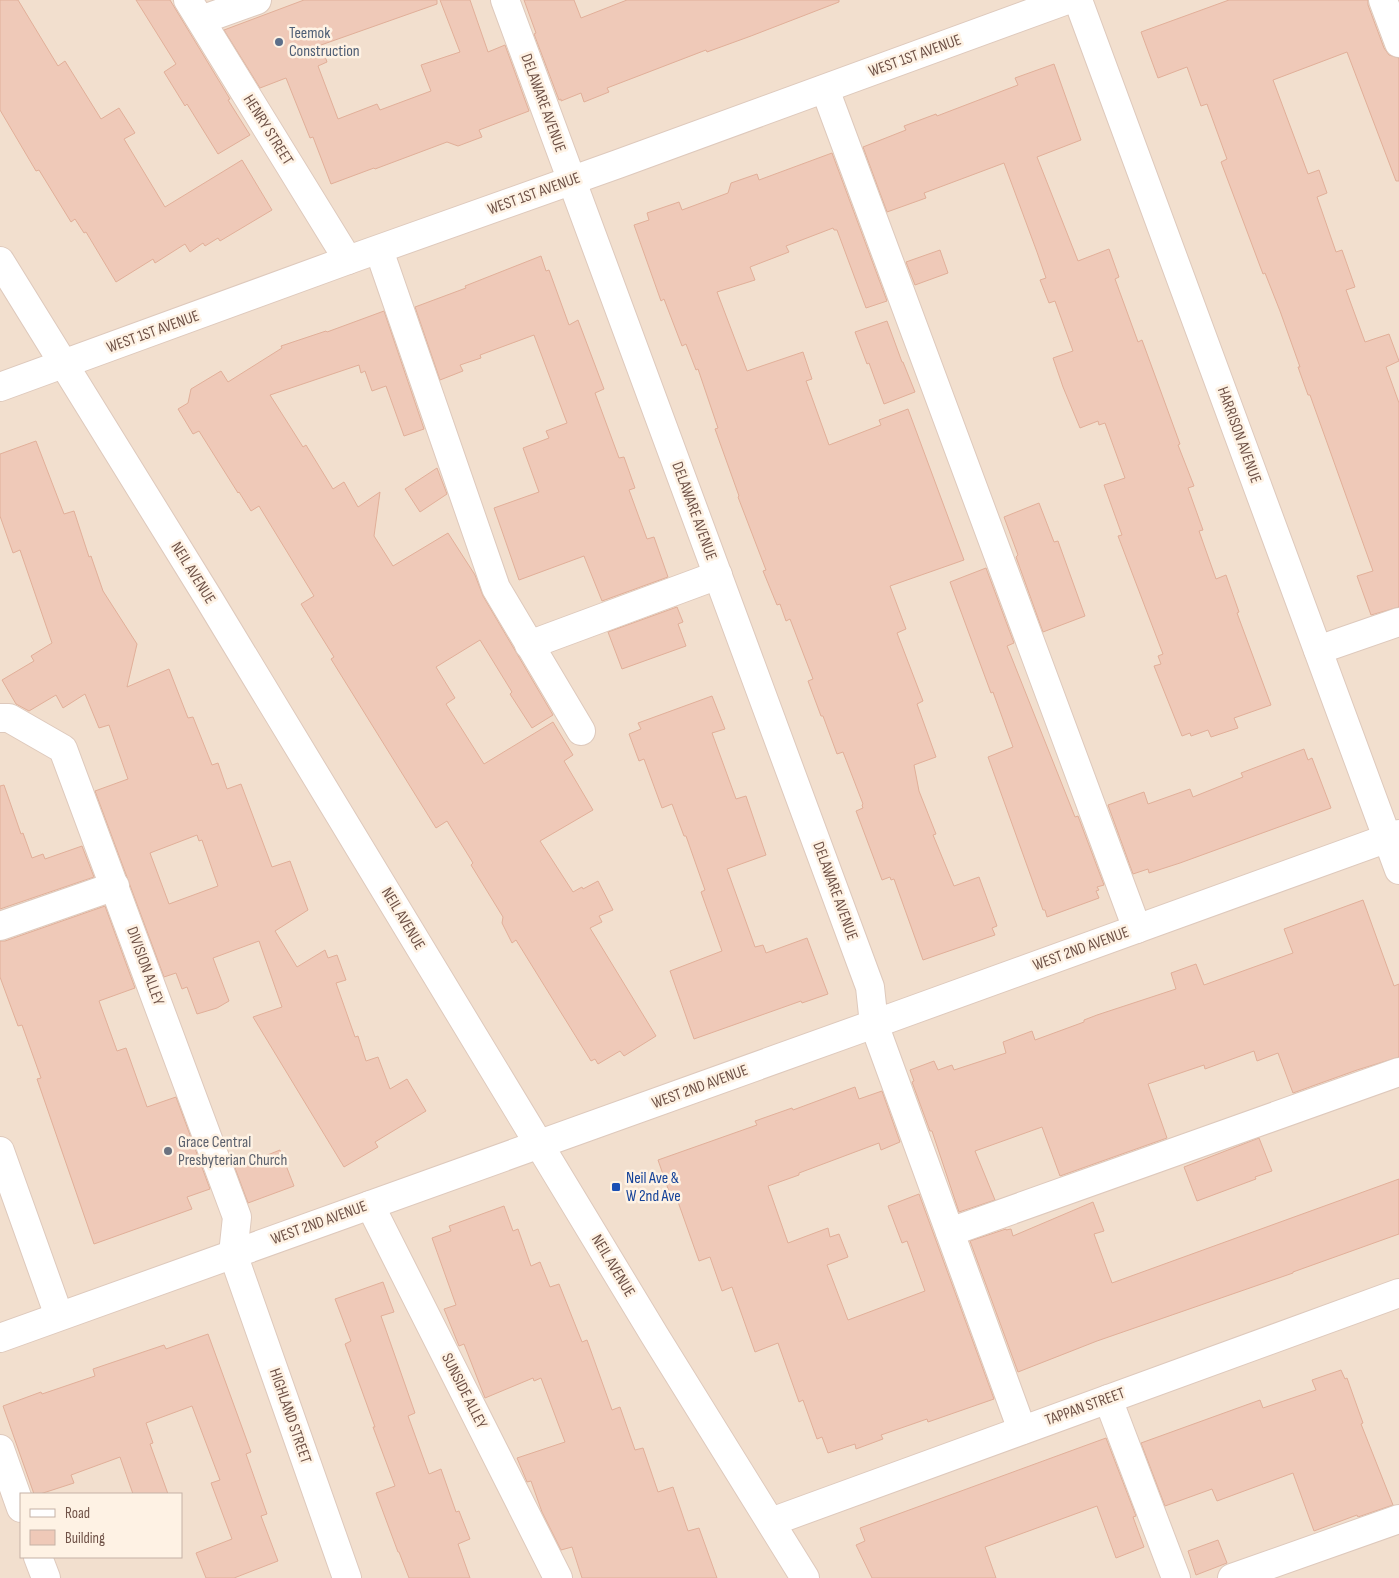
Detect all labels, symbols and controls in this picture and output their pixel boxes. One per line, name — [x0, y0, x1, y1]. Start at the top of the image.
place label: Teemok Construction — [289, 24, 360, 61]
street label: WEST 1ST AVENUE — [866, 30, 964, 82]
marker: Teemok Construction — [273, 36, 285, 48]
street label: DELAWARE AVENUE — [516, 51, 570, 155]
street label: HENRY STREET — [239, 91, 297, 169]
street label: WEST 1ST AVENUE — [485, 168, 583, 220]
street label: WEST 1ST AVENUE — [104, 306, 202, 358]
street label: HARRISON AVENUE — [1213, 384, 1265, 486]
street label: DELAWARE AVENUE — [667, 459, 721, 563]
street label: NEIL AVENUE — [167, 539, 219, 607]
street label: DELAWARE AVENUE — [808, 839, 862, 943]
street label: NEIL AVENUE — [377, 884, 429, 954]
street label: WEST 2ND AVENUE — [1030, 923, 1132, 975]
street label: DIVISION ALLEY — [122, 924, 168, 1008]
street label: WEST 2ND AVENUE — [649, 1061, 751, 1113]
place label: Grace Central Presbyterian Church — [178, 1133, 287, 1170]
marker: Grace Central Presbyterian Church — [162, 1145, 174, 1157]
place label: Neil Ave & W 2nd Ave — [626, 1169, 681, 1206]
marker: Neil Ave & W 2nd Ave — [610, 1181, 622, 1193]
street label: WEST 2ND AVENUE — [268, 1197, 370, 1249]
street label: NEIL AVENUE — [587, 1231, 639, 1301]
street label: SUNSIDE ALLEY — [437, 1350, 491, 1432]
street label: HIGHLAND STREET — [265, 1366, 315, 1467]
street label: TAPPAN STREET — [1042, 1384, 1128, 1430]
legend — [20, 1493, 182, 1558]
text: Road — [65, 1504, 90, 1523]
text: Building — [65, 1529, 105, 1548]

